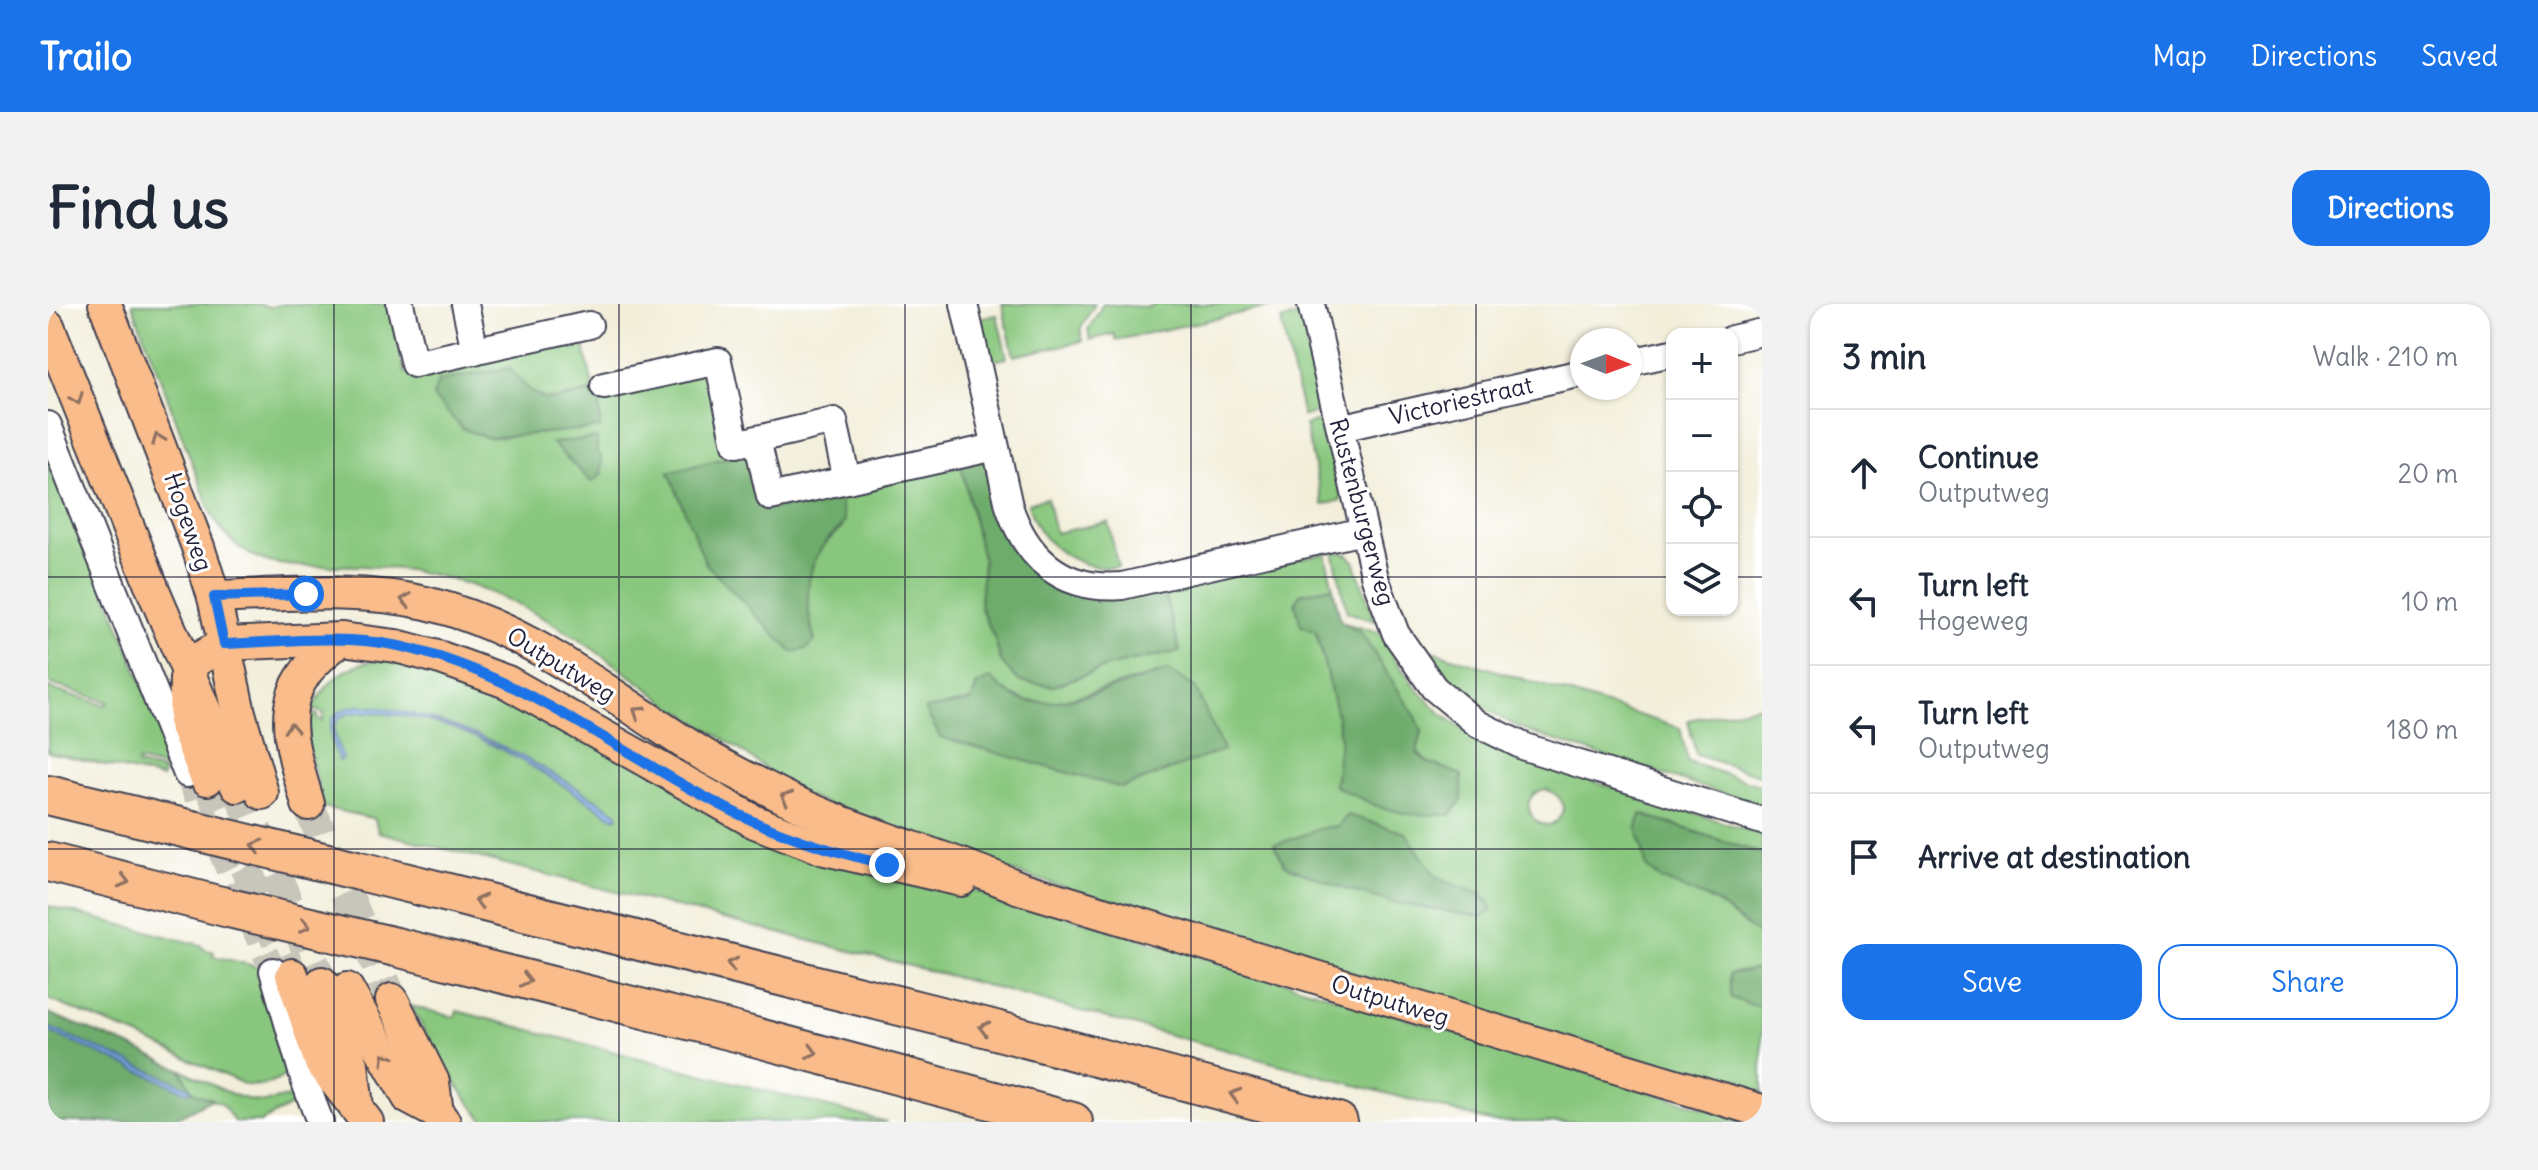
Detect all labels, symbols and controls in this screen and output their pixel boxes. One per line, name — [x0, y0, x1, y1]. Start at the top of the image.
text: Trailo — [40, 33, 132, 80]
text: Map — [2152, 38, 2207, 74]
text: Directions — [2251, 38, 2377, 74]
text: Saved — [2421, 38, 2498, 74]
button: Directions — [2292, 170, 2490, 246]
text: Find us — [48, 173, 229, 243]
north arrow — [1570, 328, 1642, 400]
map controls — [1666, 328, 1738, 616]
button: + — [1666, 328, 1738, 400]
text: 3 min — [1842, 335, 1927, 378]
text: Walk · 210 m — [2312, 340, 2458, 373]
street label: Victoriestraat — [1386, 369, 1535, 431]
one-way arrow — [67, 391, 84, 405]
button: − — [1666, 400, 1738, 472]
street label: Rustenburgerweg — [1324, 415, 1402, 609]
one-way arrow — [151, 433, 168, 447]
text: Continue — [1918, 438, 2039, 476]
icon: ahead — [1842, 451, 1886, 495]
text: 20 m — [2398, 457, 2458, 490]
street label: Hogeweg — [158, 468, 220, 575]
button: locate — [1666, 472, 1738, 544]
text: Outputweg — [1918, 476, 2050, 509]
button: layers — [1666, 544, 1738, 616]
text: Turn left — [1918, 566, 2029, 604]
route start — [288, 576, 324, 612]
icon: left — [1842, 579, 1886, 623]
text: 10 m — [2402, 585, 2458, 618]
one-way arrow — [399, 592, 413, 609]
text: Hogeweg — [1918, 604, 2029, 637]
street label: Outputweg — [502, 620, 621, 708]
text: Turn left — [1918, 694, 2029, 732]
one-way arrow — [633, 706, 647, 721]
icon: left — [1842, 707, 1886, 751]
text: 180 m — [2387, 713, 2458, 746]
one-way arrow — [283, 721, 300, 734]
text: Outputweg — [1918, 732, 2050, 765]
one-way arrow — [779, 790, 794, 806]
icon: arrive — [1842, 835, 1886, 879]
one-way arrow — [251, 838, 265, 855]
text: Arrive at destination — [1918, 838, 2190, 876]
route end — [869, 847, 905, 883]
one-way arrow — [116, 872, 130, 889]
one-way arrow — [473, 894, 487, 911]
one-way arrow — [298, 917, 312, 934]
button: Save — [1842, 944, 2142, 1020]
button: Share — [2158, 944, 2458, 1020]
one-way arrow — [726, 957, 739, 974]
street label: Outputweg — [1328, 968, 1453, 1032]
one-way arrow — [518, 970, 532, 987]
one-way arrow — [978, 1020, 992, 1037]
one-way arrow — [804, 1043, 818, 1059]
one-way arrow — [380, 1053, 395, 1067]
one-way arrow — [1229, 1087, 1243, 1104]

